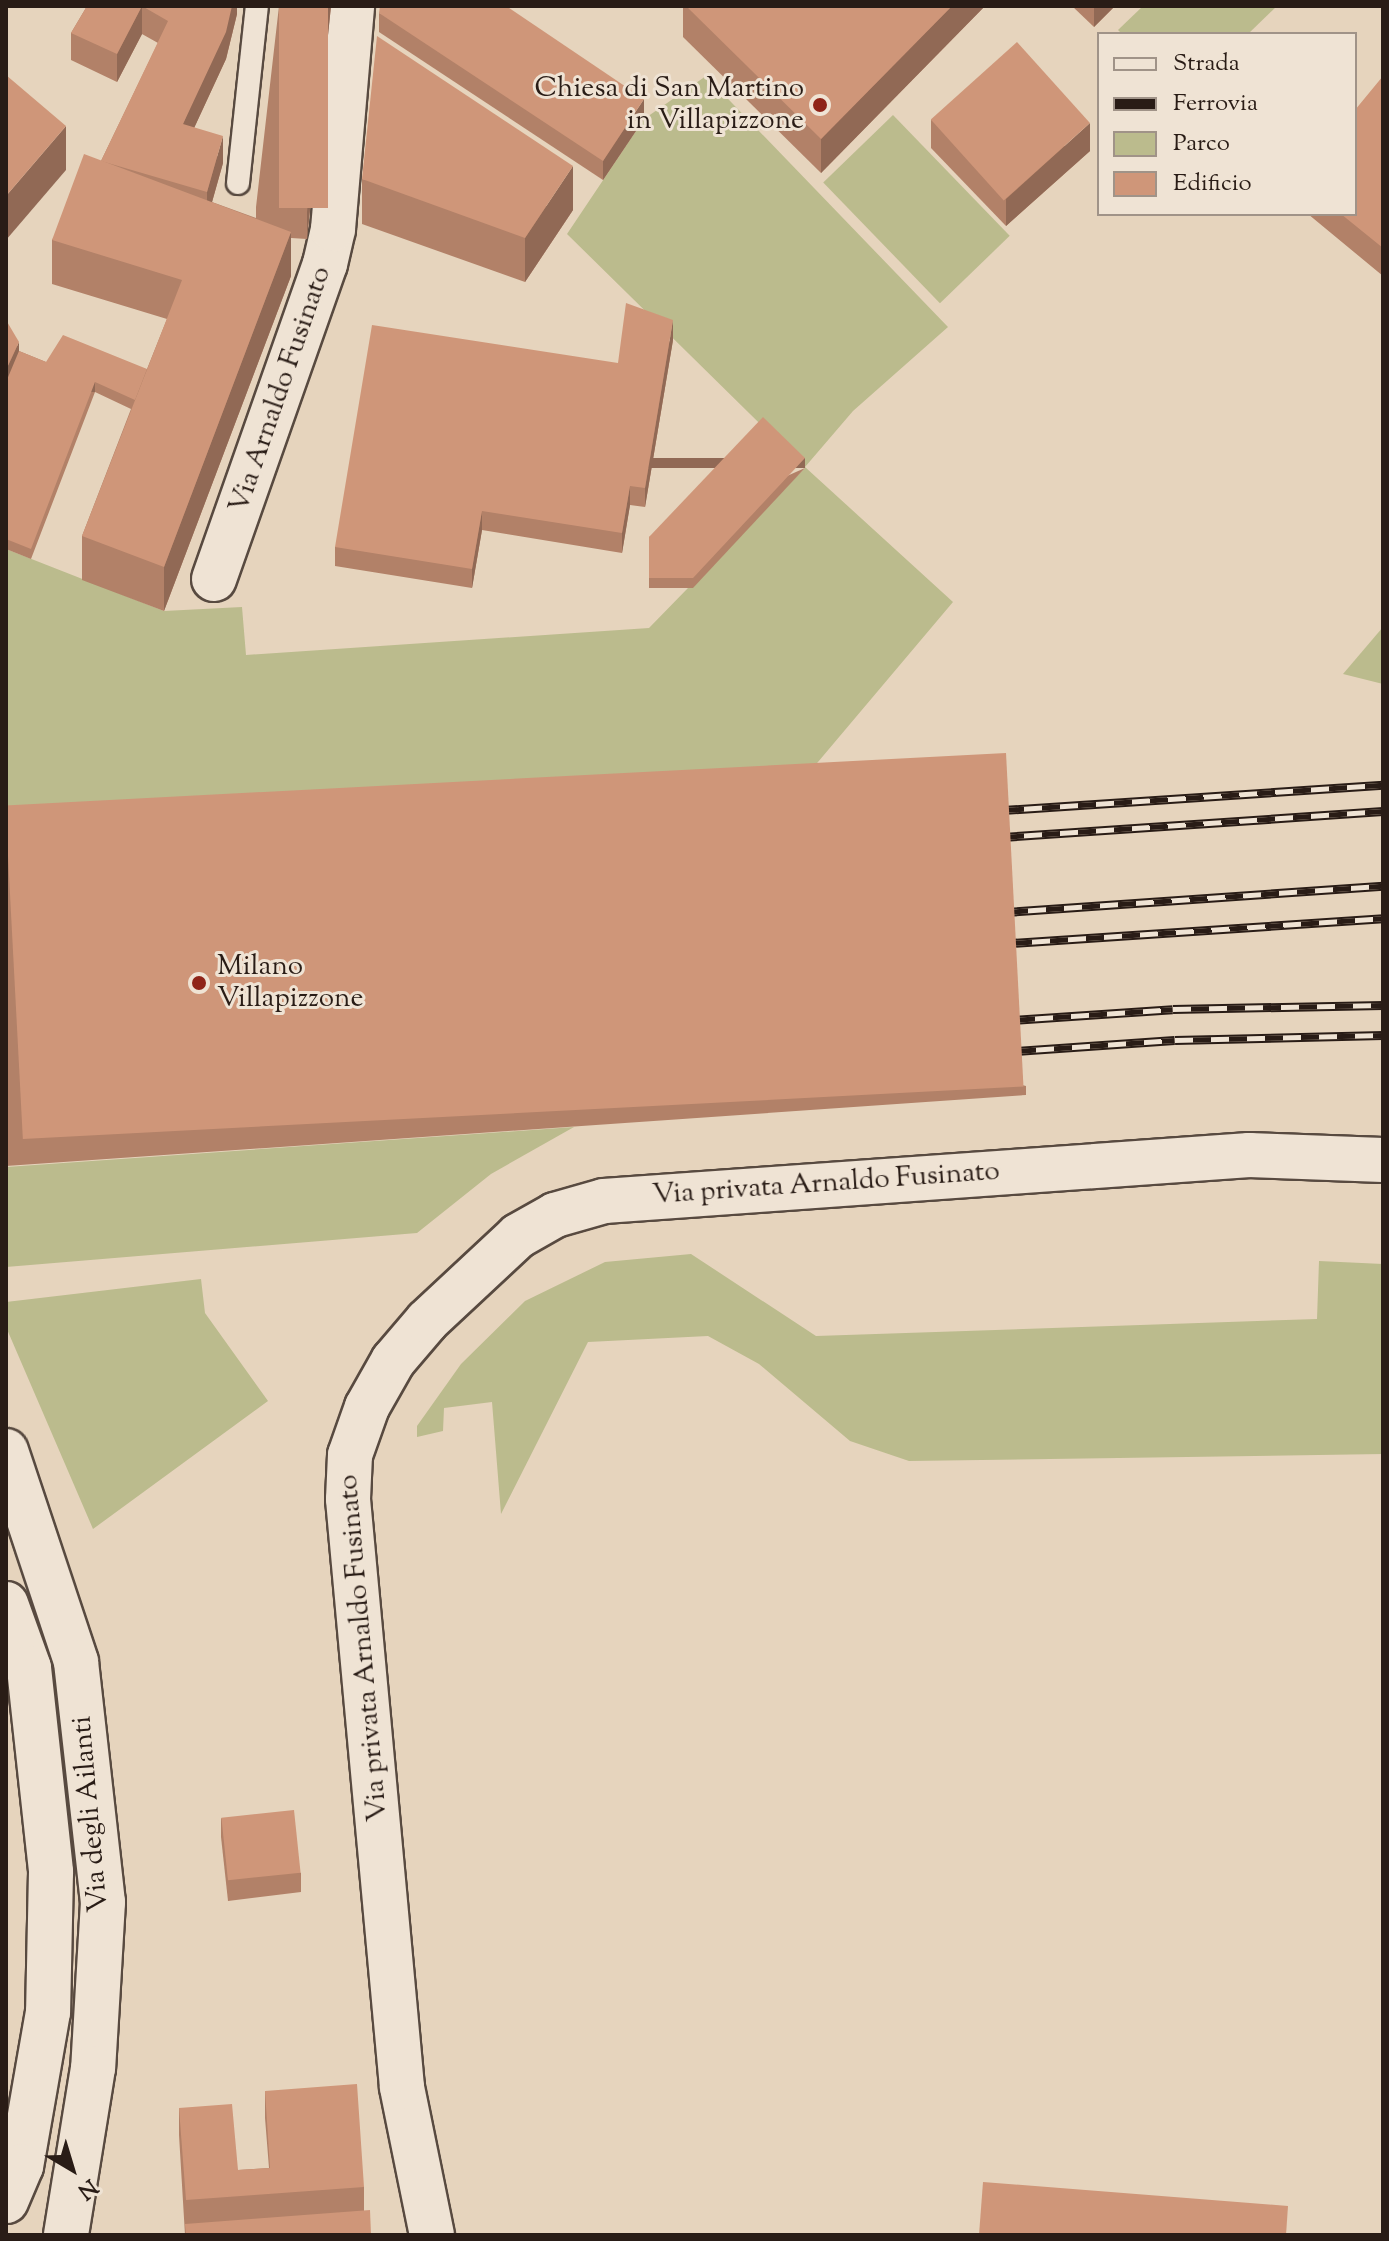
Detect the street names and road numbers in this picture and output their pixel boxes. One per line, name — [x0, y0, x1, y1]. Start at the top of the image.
street label: Via Arnaldo Fusinato — [223, 262, 339, 518]
street label: Via privata Arnaldo Fusinato — [651, 1155, 1001, 1213]
street label: Via privata Arnaldo Fusinato — [332, 1473, 396, 1823]
street label: Via degli Ailanti — [66, 1714, 116, 1914]

